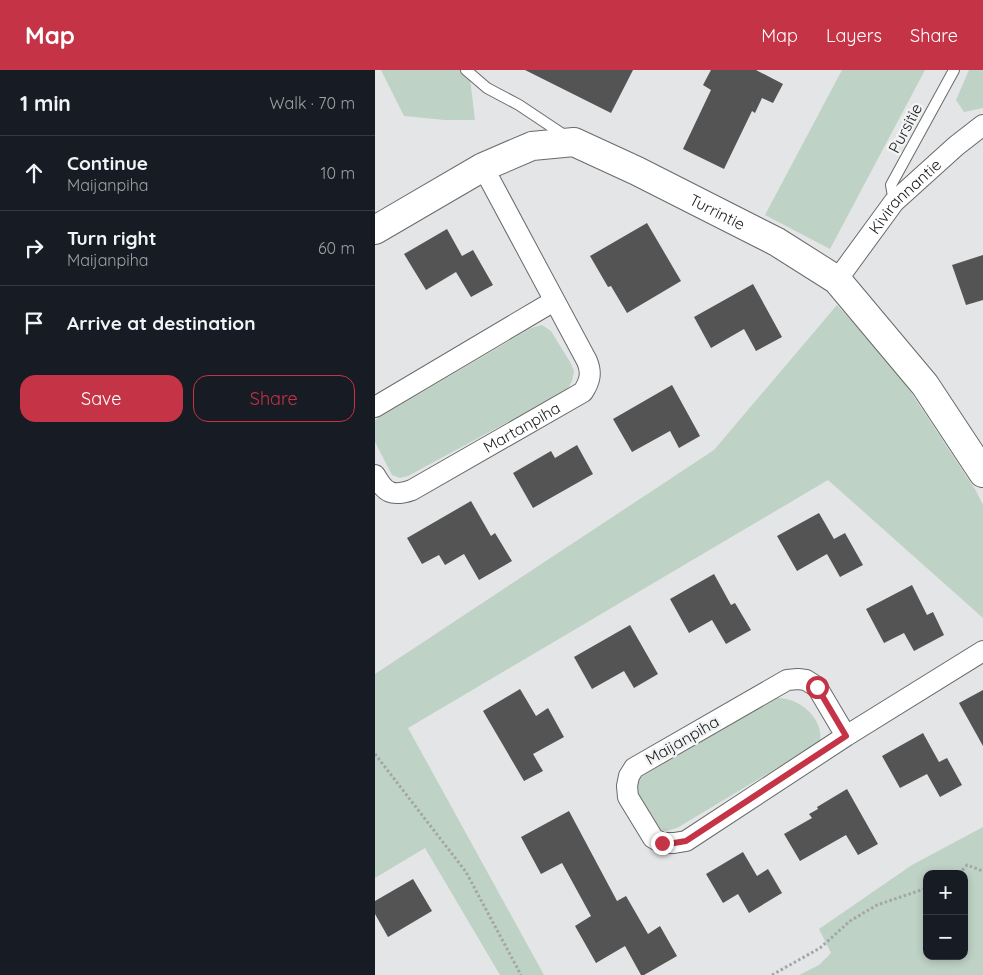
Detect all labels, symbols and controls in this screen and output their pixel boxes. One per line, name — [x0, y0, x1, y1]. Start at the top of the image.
text: Map — [25, 20, 75, 50]
text: Map — [761, 24, 798, 47]
text: Layers — [826, 24, 882, 47]
text: Share — [910, 24, 958, 47]
text: 1 min — [20, 90, 71, 116]
text: Walk · 70 m — [269, 93, 355, 113]
street label: Pursitie — [884, 100, 926, 156]
text: Continue — [67, 151, 148, 175]
street label: Kivirannantie — [864, 154, 945, 238]
icon: ahead — [20, 159, 48, 187]
text: 10 m — [321, 163, 355, 183]
text: Maijanpiha — [67, 175, 149, 195]
street label: Turrintie — [686, 189, 749, 234]
text: Turn right — [67, 226, 156, 250]
icon: right — [20, 234, 48, 262]
text: 60 m — [318, 238, 355, 258]
text: Maijanpiha — [67, 250, 149, 270]
icon: arrive — [20, 309, 48, 337]
text: Arrive at destination — [67, 311, 256, 335]
button: Save — [20, 375, 183, 422]
button: Share — [193, 375, 355, 422]
street label: Martanpiha — [480, 397, 564, 457]
route start — [806, 676, 829, 699]
street label: Maijanpiha — [642, 711, 722, 769]
route end — [651, 832, 674, 855]
map controls — [923, 870, 968, 960]
button: + — [923, 870, 968, 915]
button: − — [923, 915, 968, 960]

